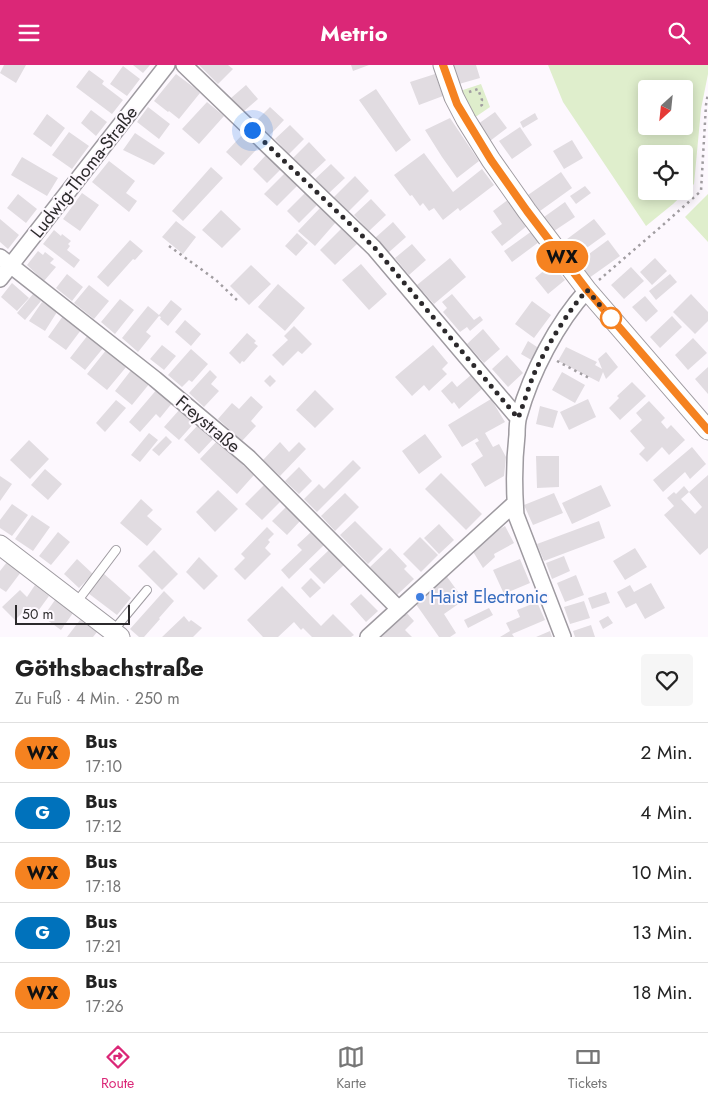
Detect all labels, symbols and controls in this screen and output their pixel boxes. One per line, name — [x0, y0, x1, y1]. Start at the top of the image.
text: Metrio — [320, 17, 388, 49]
icon: menu — [15, 19, 43, 47]
icon: search — [665, 19, 693, 47]
north arrow — [638, 80, 692, 135]
map controls — [638, 80, 693, 200]
street label: Ludwig-Thoma-Straße — [24, 101, 144, 243]
your location — [240, 118, 265, 143]
button: locate — [638, 145, 693, 200]
line badge: WX — [540, 241, 584, 273]
text: WX — [546, 244, 578, 270]
unlabelled marker — [600, 307, 622, 329]
street label: Freystraße — [170, 389, 246, 459]
place label: Haist Electronic — [430, 584, 548, 610]
marker: Haist Electronic — [414, 591, 426, 603]
scale bar — [15, 602, 130, 625]
text: 50 m — [22, 604, 53, 624]
text: Göthsbachstraße — [15, 650, 204, 685]
button: heart — [641, 654, 693, 706]
text: Zu Fuß · 4 Min. · 250 m — [15, 687, 180, 710]
text: Bus — [85, 728, 117, 755]
text: 2 Min. — [640, 739, 693, 766]
text: WX — [27, 740, 58, 766]
text: 17:10 — [85, 755, 122, 778]
text: Bus — [85, 788, 117, 815]
text: 4 Min. — [640, 799, 693, 826]
text: G — [35, 800, 50, 826]
text: 17:12 — [85, 815, 122, 838]
text: Bus — [85, 848, 117, 875]
text: 10 Min. — [631, 859, 693, 886]
text: WX — [27, 860, 58, 886]
text: 17:18 — [85, 875, 121, 898]
text: Bus — [85, 908, 117, 935]
text: 13 Min. — [632, 919, 693, 946]
text: G — [35, 920, 50, 946]
text: 17:21 — [85, 935, 122, 958]
text: Bus — [85, 968, 117, 995]
text: 18 Min. — [632, 979, 693, 1006]
text: WX — [27, 980, 58, 1006]
text: 17:26 — [85, 995, 124, 1018]
tab: Route — [101, 1043, 134, 1093]
tab: Karte — [336, 1043, 366, 1093]
tab: Tickets — [568, 1043, 607, 1093]

